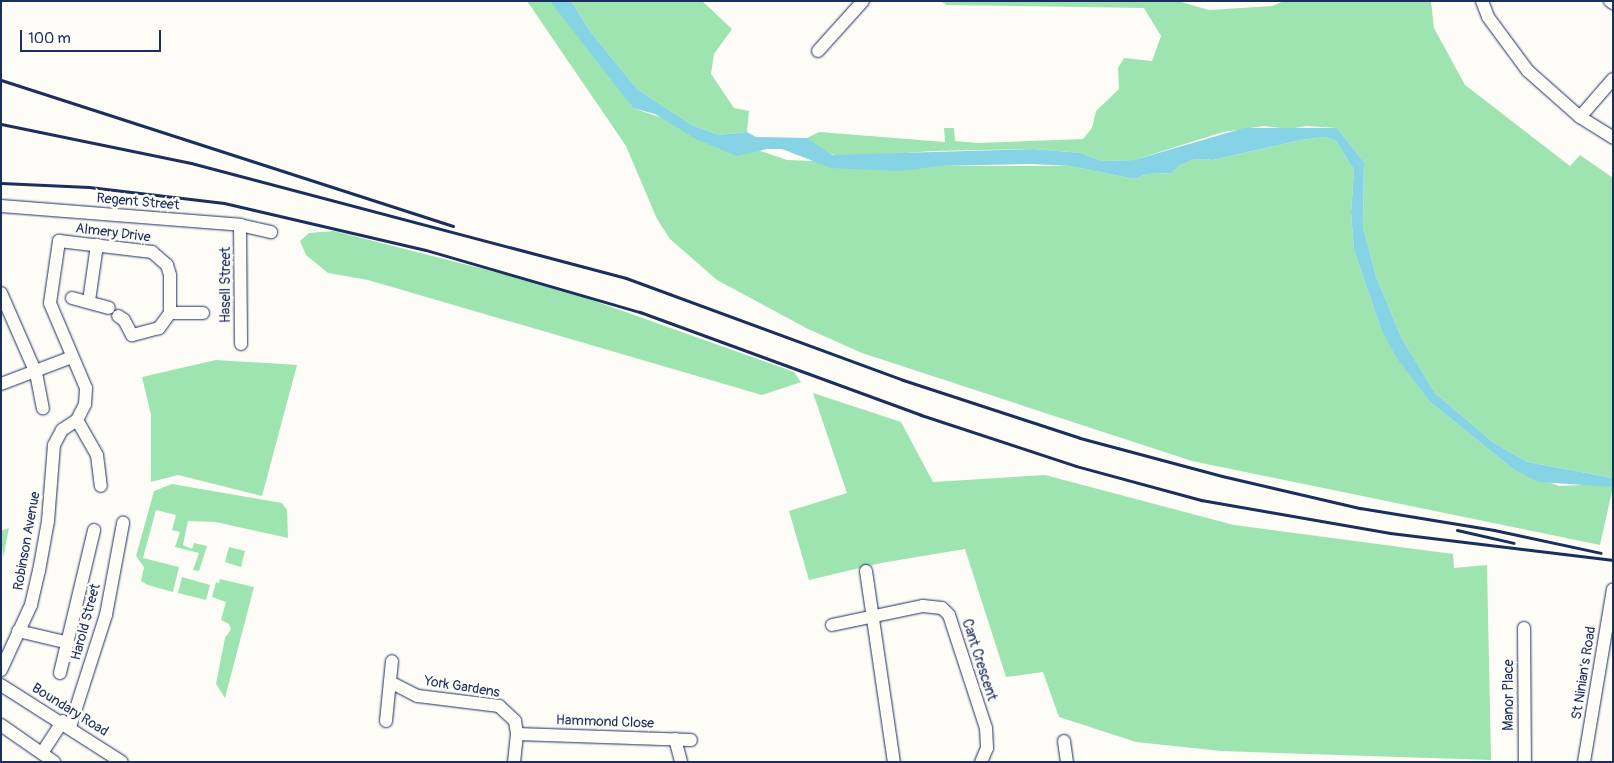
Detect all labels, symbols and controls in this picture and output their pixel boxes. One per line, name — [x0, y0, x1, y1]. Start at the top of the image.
scale bar — [22, 20, 164, 52]
text: 100 m — [28, 29, 71, 48]
street label: Regent Street — [96, 190, 180, 214]
street label: Almery Drive — [74, 220, 152, 246]
street label: Hasell Street — [218, 247, 234, 323]
street label: Robinson Avenue — [10, 490, 44, 592]
street label: Harold Street — [68, 582, 104, 662]
street label: Cant Crescent — [958, 617, 1000, 703]
street label: St Ninian's Road — [1568, 625, 1600, 721]
street label: Manor Place — [1501, 659, 1517, 731]
street label: York Gardens — [423, 673, 501, 701]
street label: Boundary Road — [29, 680, 111, 740]
street label: Hammond Close — [556, 712, 654, 732]

